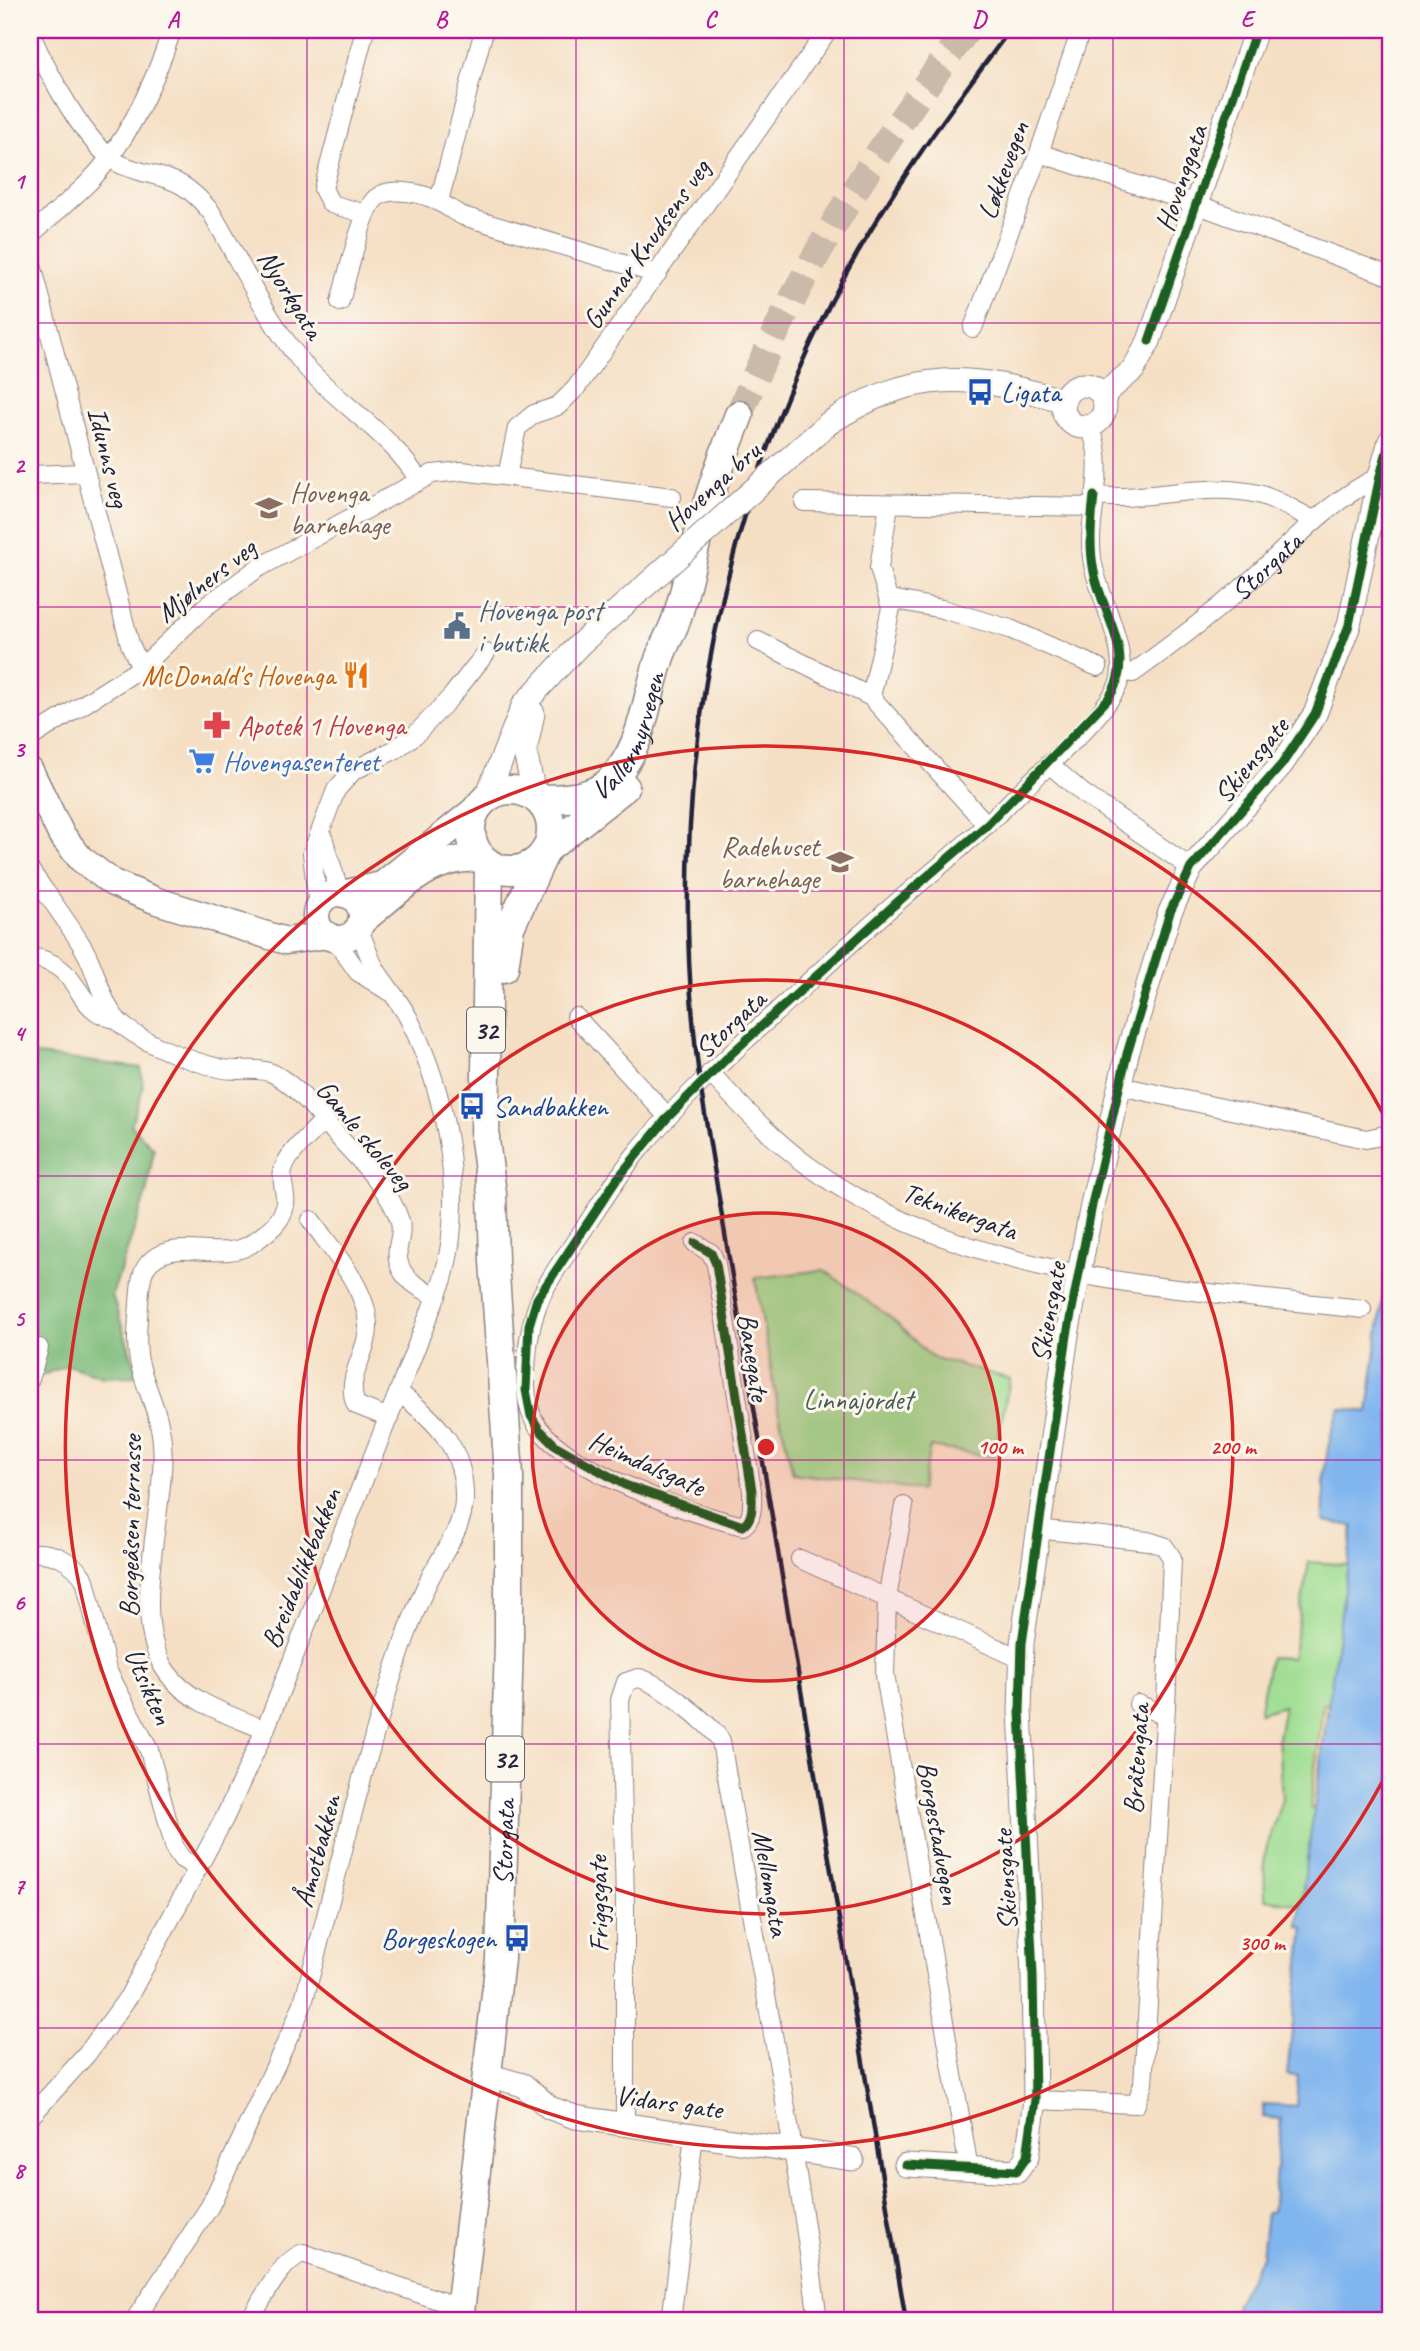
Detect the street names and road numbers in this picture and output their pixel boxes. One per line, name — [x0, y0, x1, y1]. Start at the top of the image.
street label: Løkkevegen — [969, 116, 1037, 224]
street label: Hovenggata — [1147, 119, 1216, 236]
street label: Gunnar Knudsens veg — [574, 151, 718, 336]
street label: Nyorkgata — [250, 243, 333, 347]
street label: Idunns veg — [80, 403, 139, 513]
street label: Hovenga bru — [657, 433, 769, 538]
street label: Storgata — [1223, 522, 1311, 608]
street label: Mjølners veg — [149, 529, 264, 630]
street label: Vallermyrvegen — [585, 667, 672, 807]
street label: Skiensgate — [1206, 708, 1297, 810]
street label: Storgata — [687, 980, 775, 1066]
road number: 32 — [467, 1007, 505, 1052]
street label: Gamle skoleveg — [309, 1072, 422, 1198]
street label: Teknikergata — [898, 1174, 1024, 1248]
street label: Skiensgate — [1022, 1258, 1074, 1365]
street label: Banegate — [730, 1311, 778, 1405]
street label: Heimdalsgate — [584, 1422, 712, 1505]
street label: Borgeåsen terrasse — [111, 1433, 149, 1617]
street label: Breidablikkbakken — [253, 1482, 350, 1653]
street label: Utsikten — [117, 1642, 181, 1730]
street label: Bråtengata — [1115, 1701, 1157, 1815]
road number: 32 — [486, 1736, 524, 1782]
street label: Borgestadvegen — [909, 1759, 969, 1908]
street label: Åmotbakken — [285, 1790, 349, 1911]
street label: Storgata — [485, 1797, 522, 1886]
street label: Mellomgata — [744, 1827, 798, 1941]
street label: Skiensgate — [985, 1827, 1025, 1931]
street label: Friggsgate — [580, 1853, 616, 1953]
street label: Vidars gate — [613, 2077, 726, 2127]

